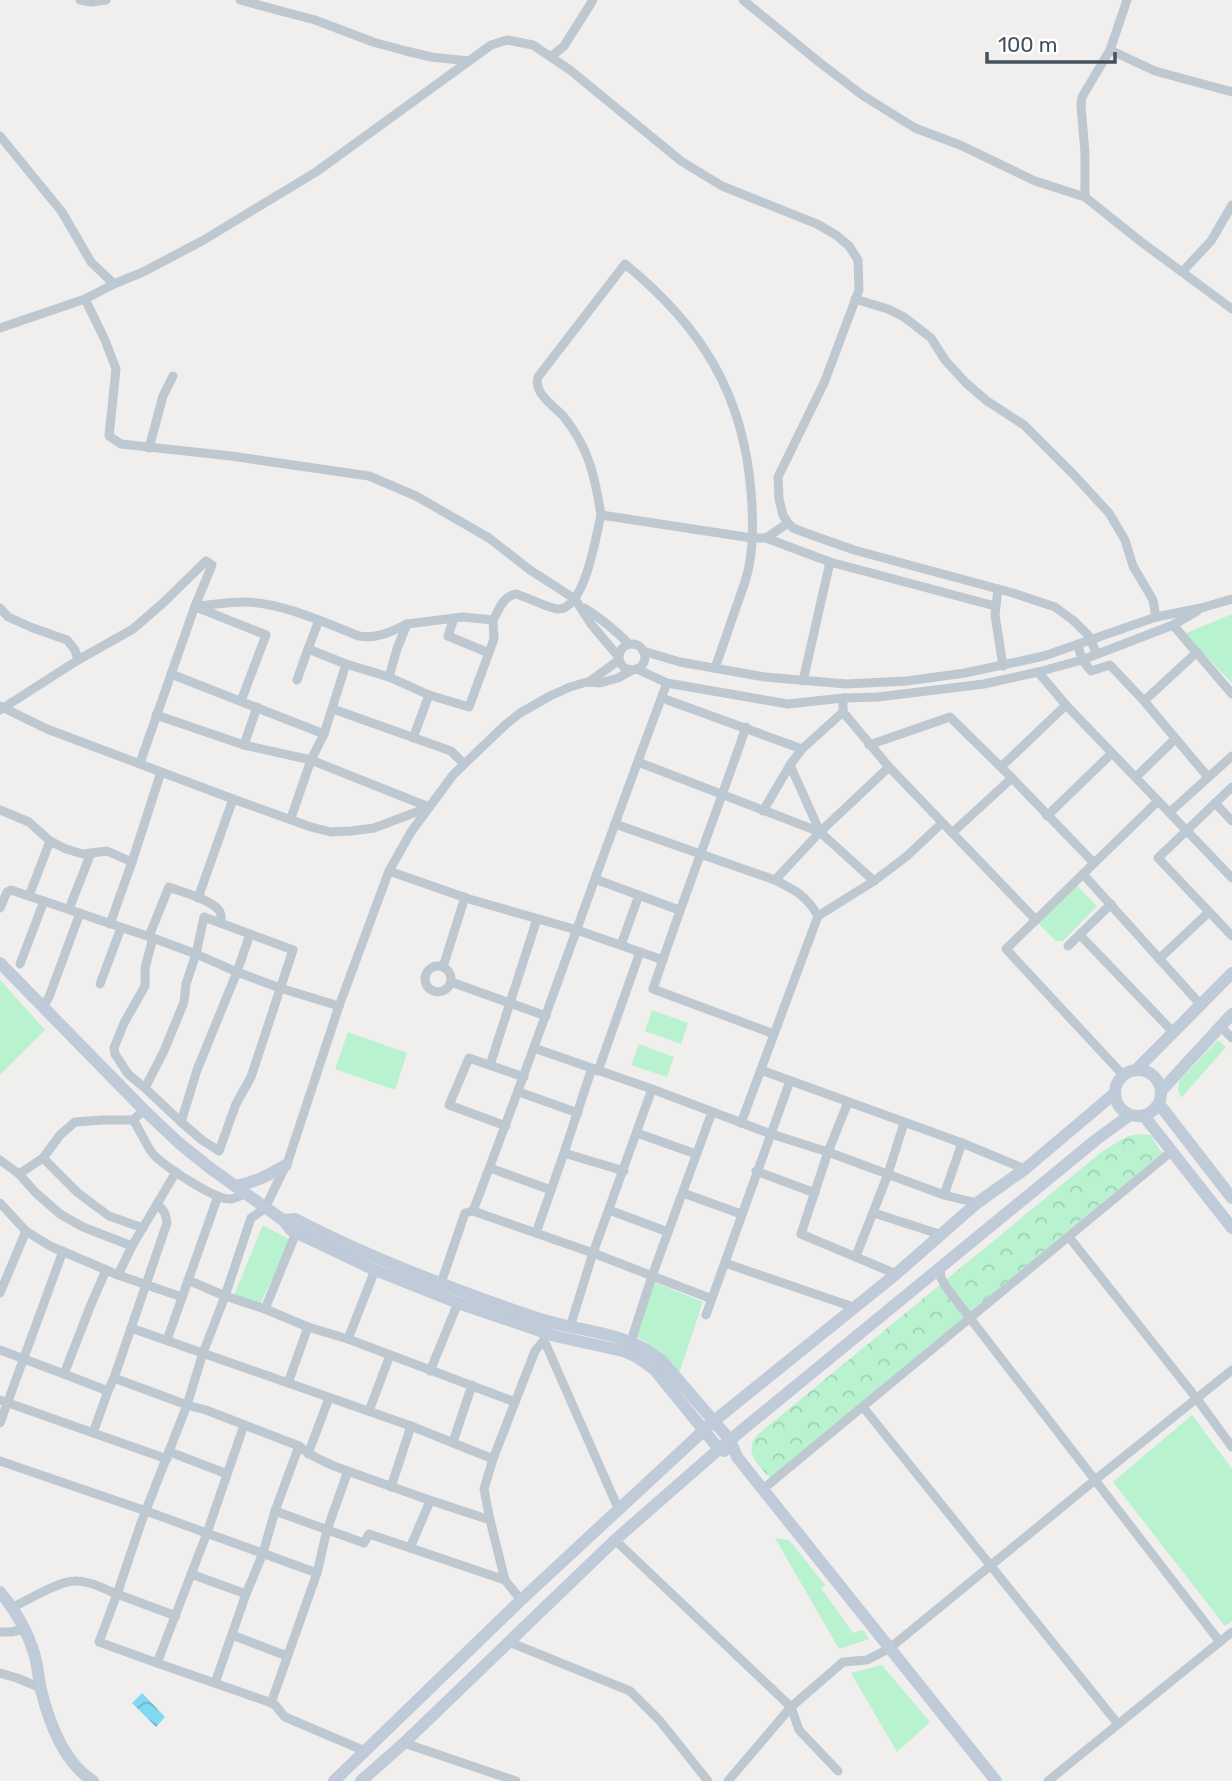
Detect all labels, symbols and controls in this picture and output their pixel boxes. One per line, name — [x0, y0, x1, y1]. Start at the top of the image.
scale bar — [987, 21, 1115, 65]
text: 100 m — [998, 32, 1057, 57]

